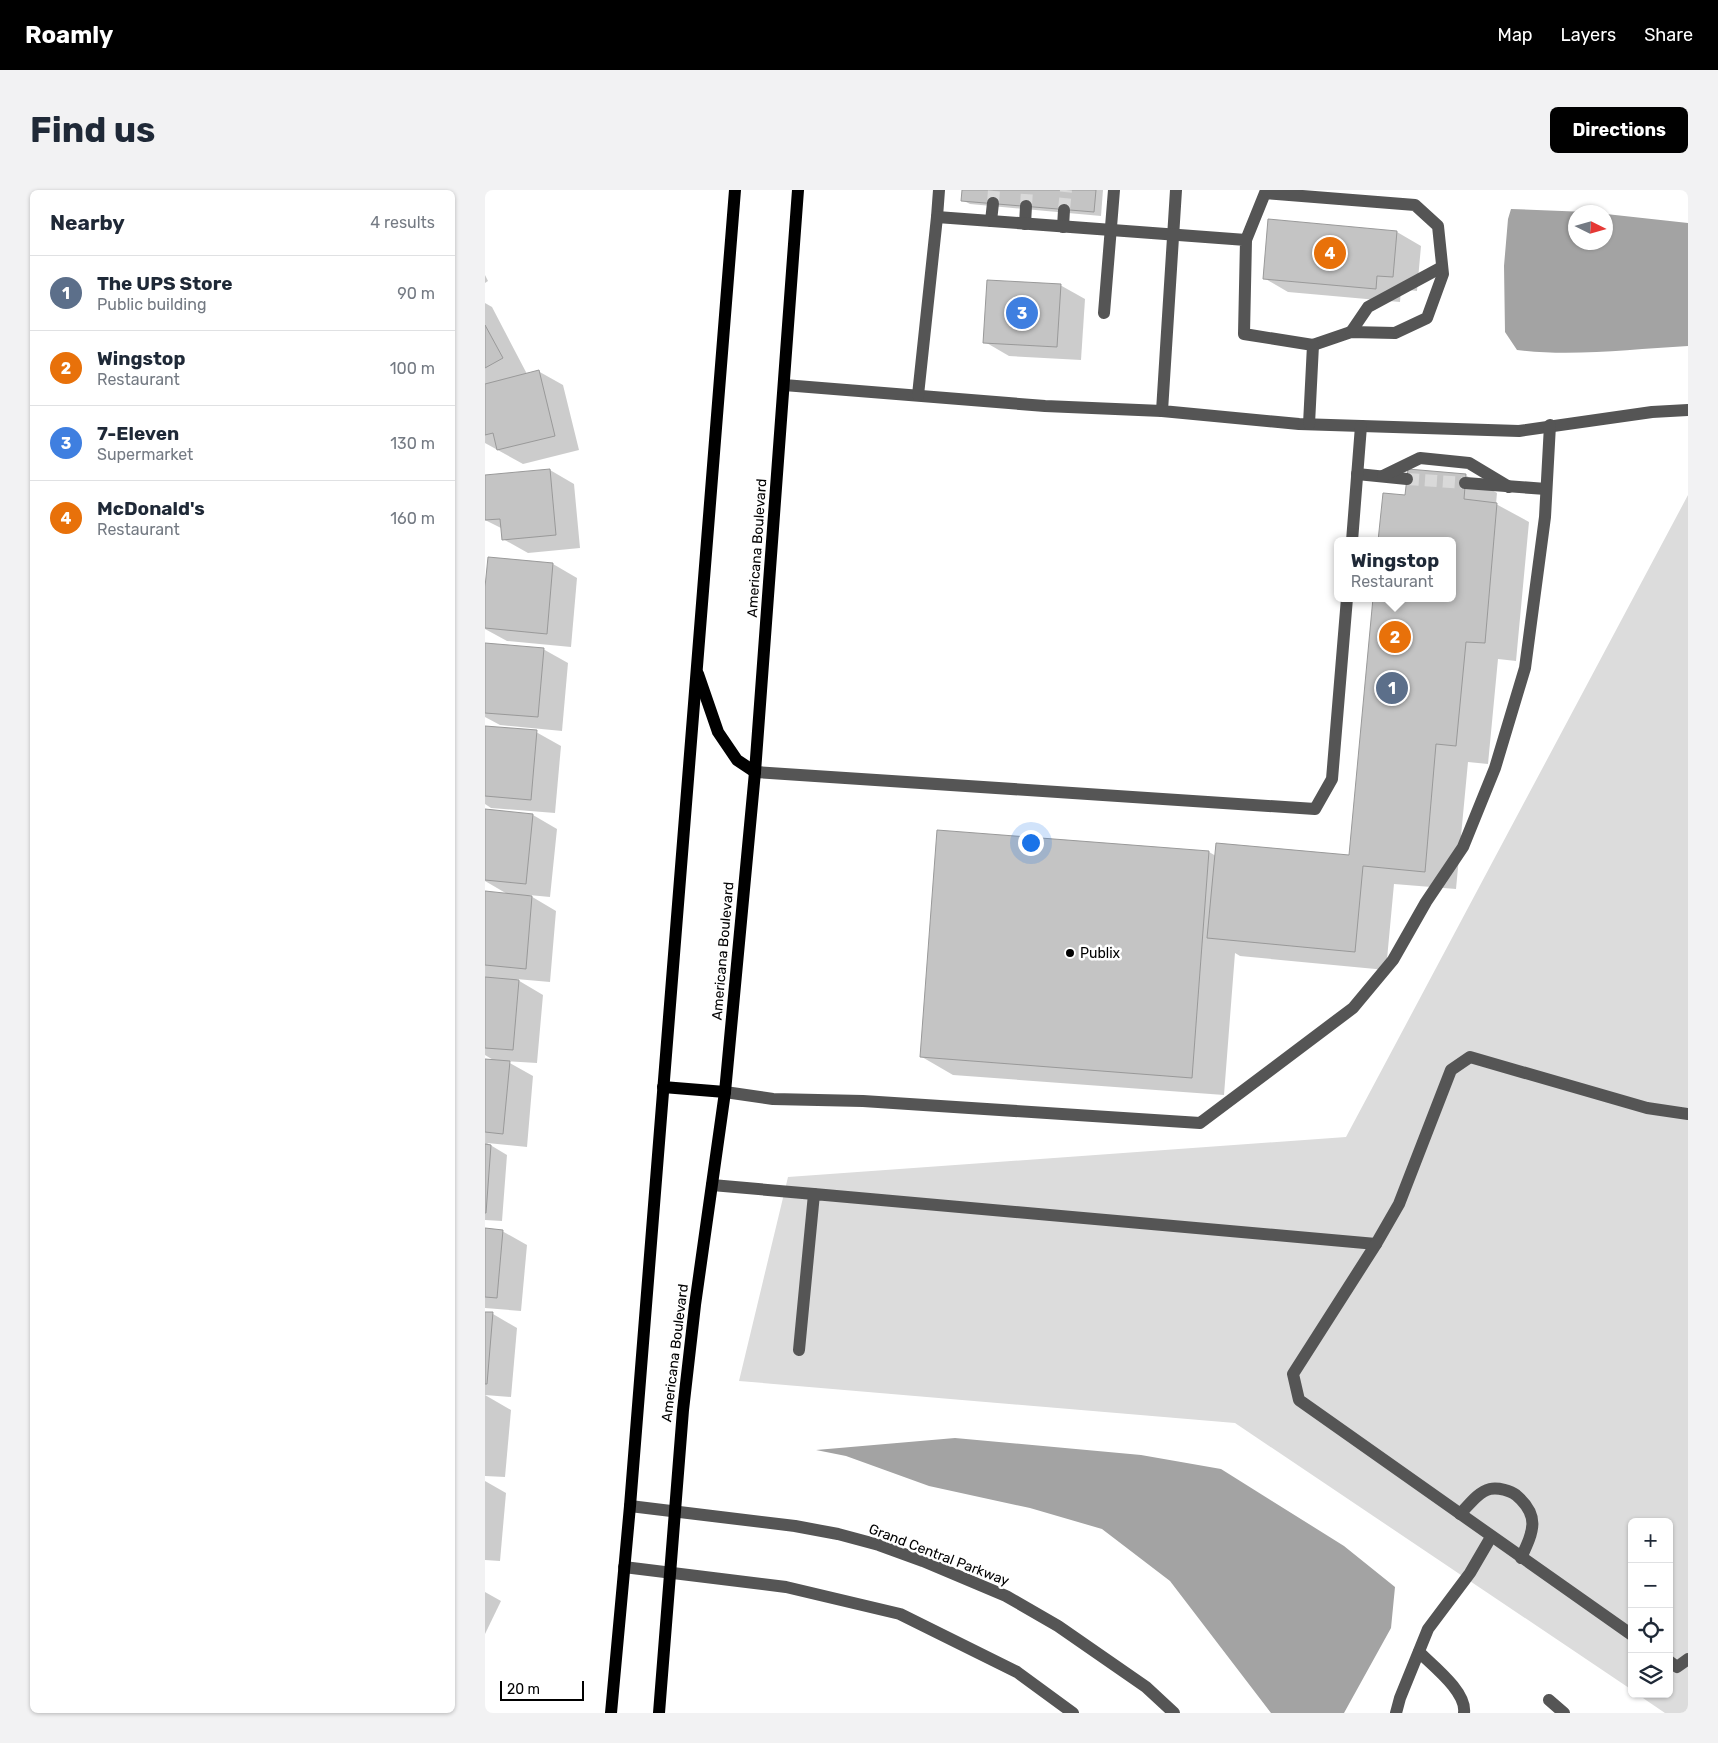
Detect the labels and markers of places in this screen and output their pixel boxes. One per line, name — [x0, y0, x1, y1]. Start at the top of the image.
pin: 4 — [1314, 234, 1346, 272]
pin: 3 — [1006, 294, 1038, 332]
pin: 2 — [1379, 618, 1411, 656]
pin: 1 — [1376, 669, 1408, 707]
place label: Publix — [1080, 945, 1121, 962]
marker: Publix — [1064, 947, 1076, 959]

